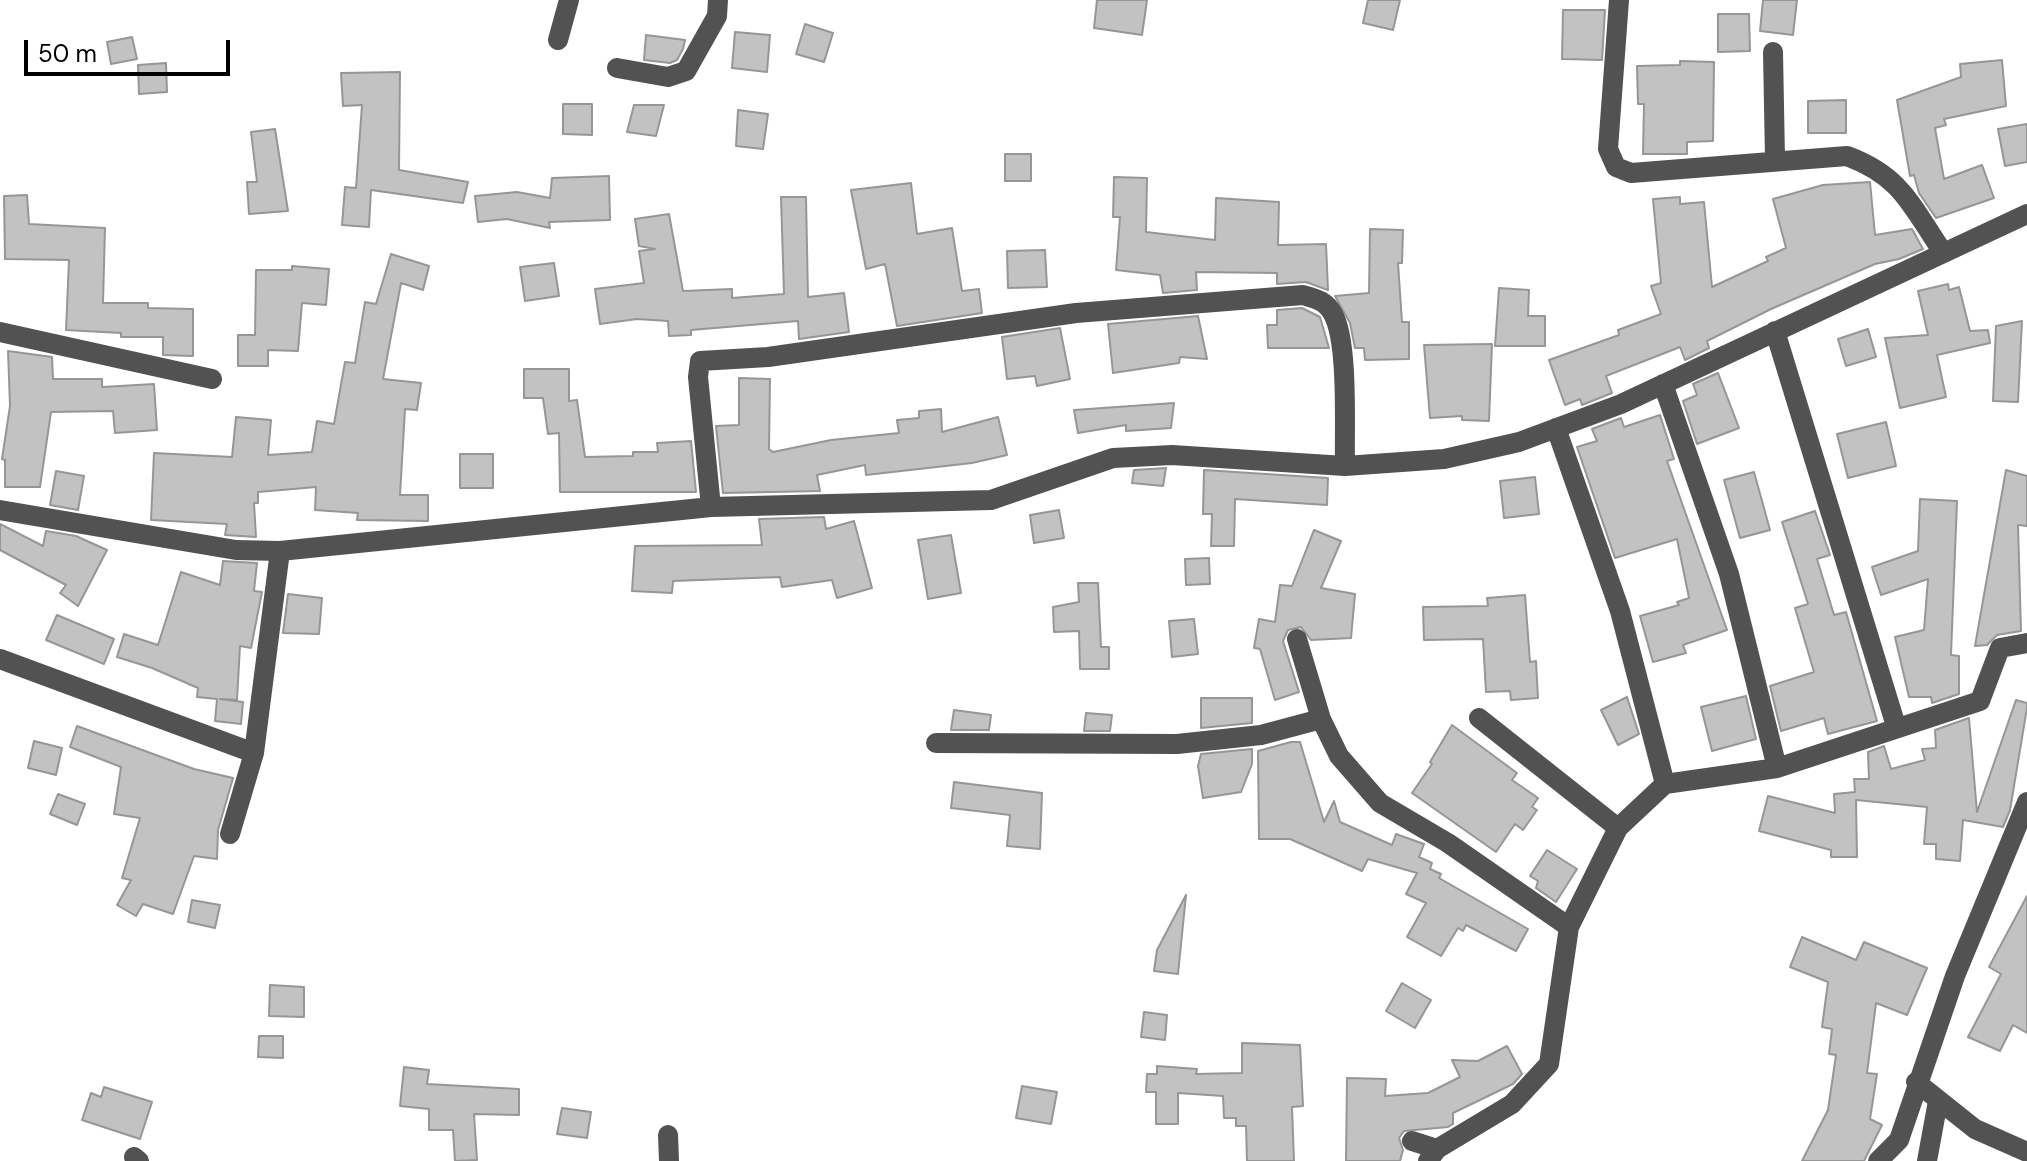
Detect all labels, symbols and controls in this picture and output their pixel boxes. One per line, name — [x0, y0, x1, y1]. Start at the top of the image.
scale bar — [28, 24, 234, 74]
text: 50 m — [38, 38, 97, 69]

